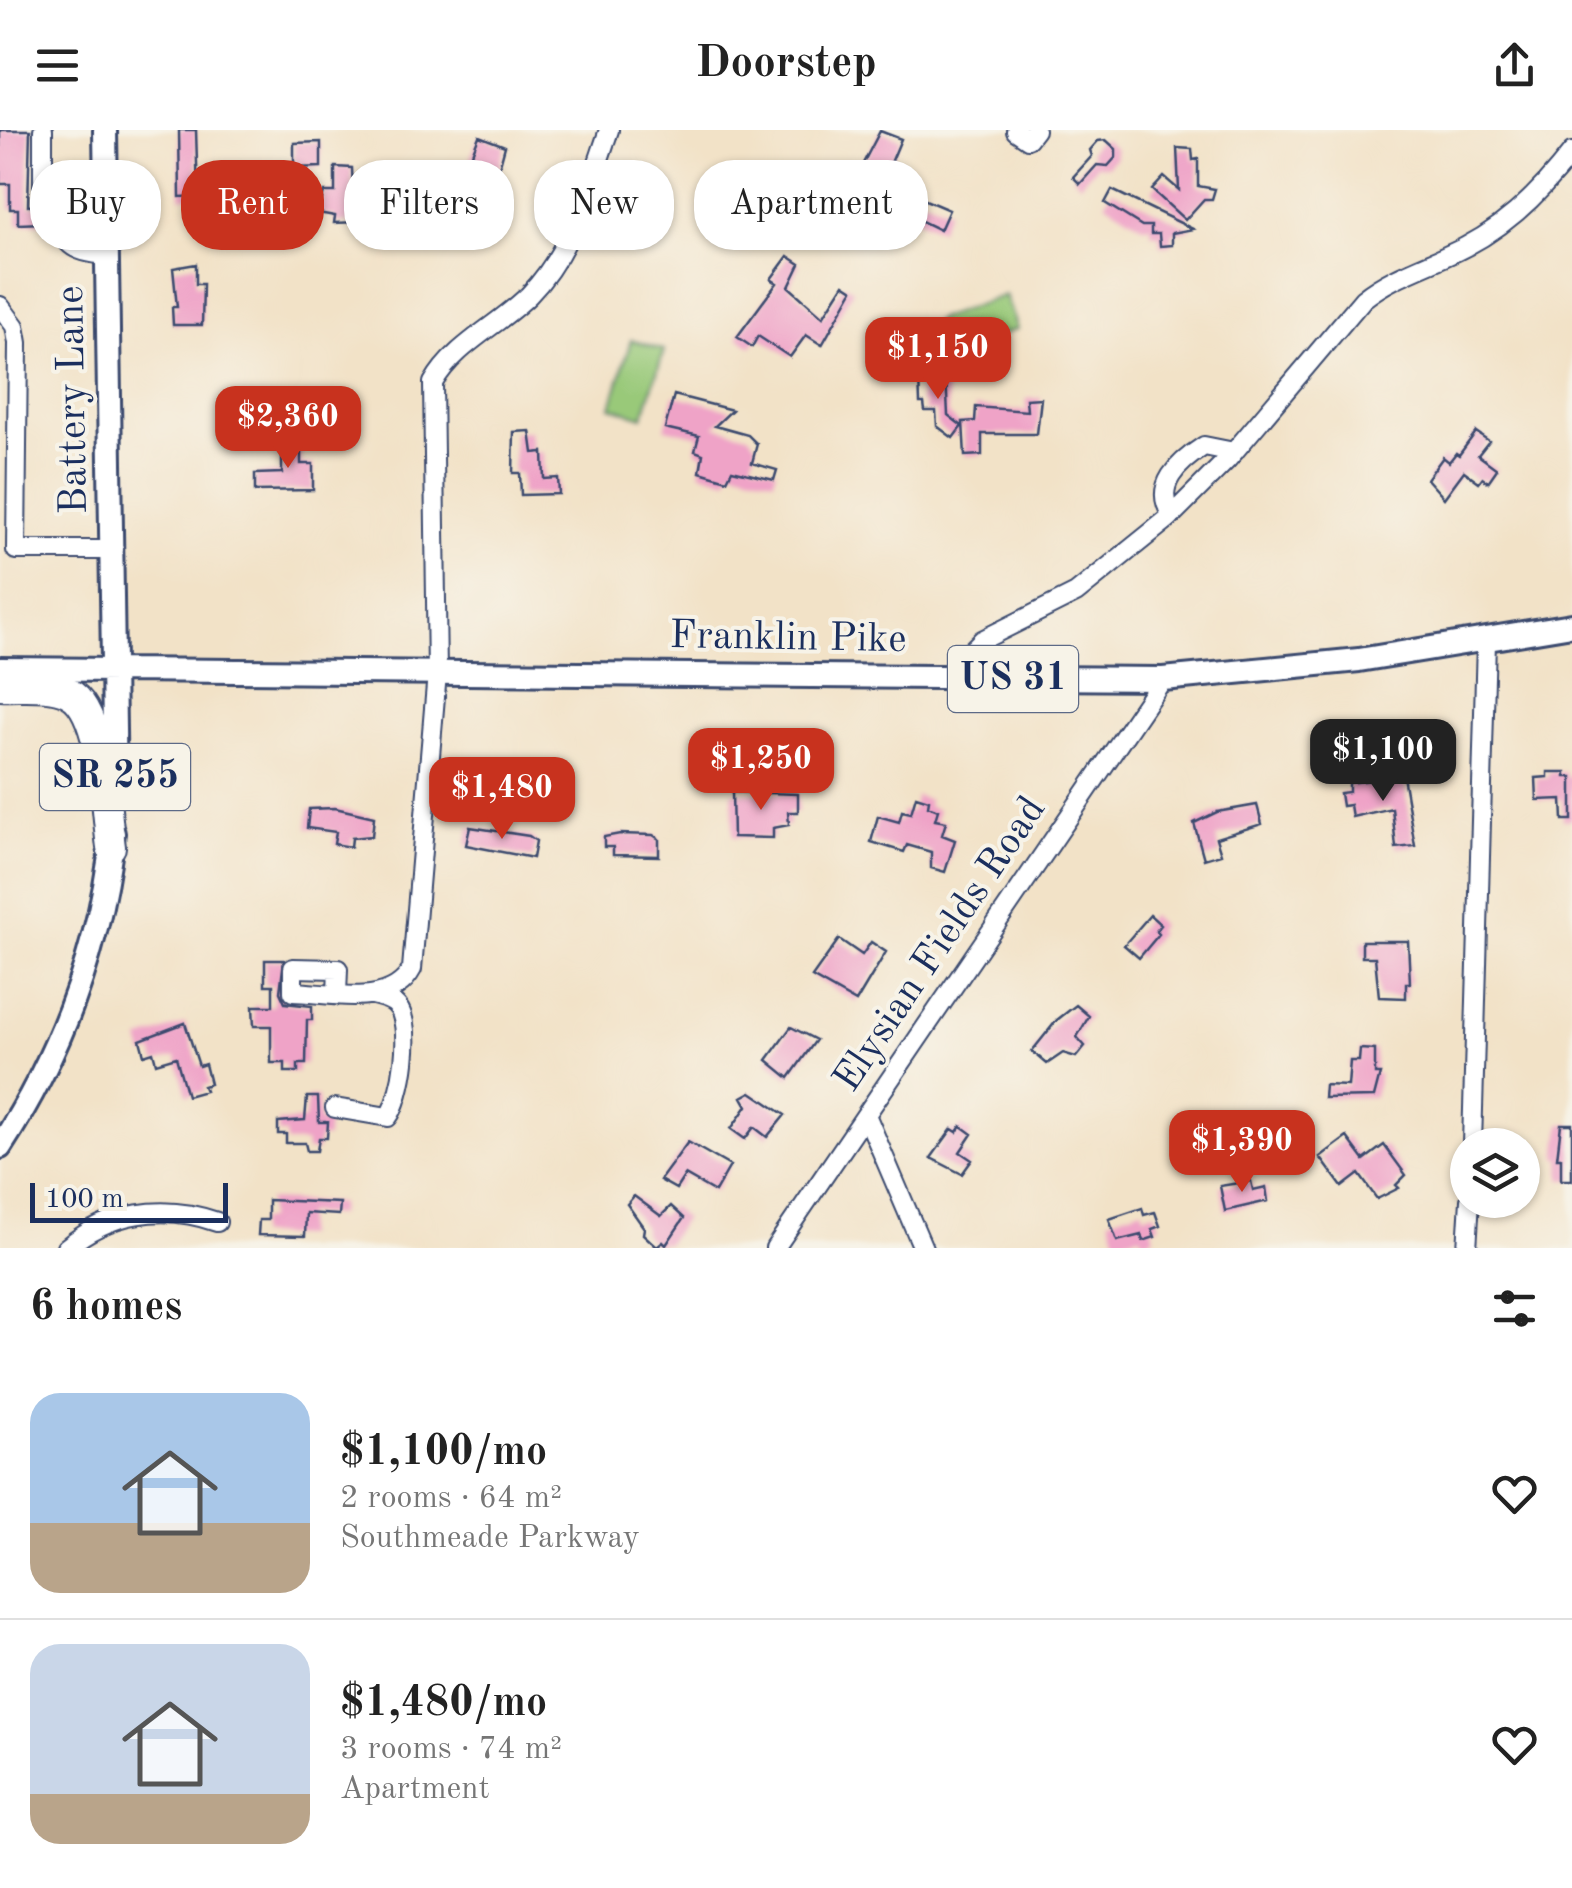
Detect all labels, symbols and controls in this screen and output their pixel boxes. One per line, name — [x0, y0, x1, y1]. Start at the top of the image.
icon: menu — [30, 38, 85, 93]
icon: share — [1487, 38, 1542, 93]
text: Doorstep — [695, 42, 877, 87]
chip: Buy — [30, 160, 161, 250]
chip: Rent — [181, 160, 324, 250]
chip: Filters — [344, 160, 514, 250]
chip: New — [534, 160, 674, 250]
chip: Apartment — [694, 160, 928, 250]
street label: Battery Lane — [52, 285, 96, 515]
pin: $1,150 — [857, 317, 1019, 402]
text: $1,150 — [887, 333, 989, 365]
pin: $2,360 — [207, 386, 369, 471]
text: $2,360 — [237, 402, 339, 434]
street label: Franklin Pike — [669, 617, 907, 661]
road number: US 31 — [948, 646, 1078, 712]
pin: $1,100 — [1302, 719, 1464, 804]
pin: $1,250 — [680, 728, 842, 813]
text: $1,100 — [1332, 735, 1434, 767]
road number: SR 255 — [40, 744, 190, 810]
text: $1,250 — [710, 744, 812, 776]
pin: $1,480 — [421, 757, 583, 842]
text: $1,480 — [451, 773, 553, 805]
street label: Elysian Fields Road — [828, 790, 1054, 1100]
pin: $1,390 — [1161, 1110, 1323, 1195]
text: $1,390 — [1191, 1126, 1293, 1158]
map controls — [1450, 1128, 1540, 1218]
button: layers — [1450, 1128, 1540, 1218]
scale bar — [30, 1178, 228, 1222]
text: 100 m — [45, 1186, 124, 1214]
icon: filters — [1487, 1281, 1542, 1336]
text: 6 homes — [30, 1287, 182, 1329]
text: $1,100/mo — [340, 1432, 547, 1474]
icon: home — [110, 1433, 230, 1553]
icon: heart — [1487, 1466, 1542, 1521]
text: 2 rooms · 64 m² — [340, 1483, 562, 1515]
text: Southmeade Parkway — [340, 1523, 640, 1555]
text: $1,480/mo — [340, 1683, 547, 1725]
icon: home — [110, 1684, 230, 1804]
icon: heart — [1487, 1717, 1542, 1772]
text: 3 rooms · 74 m² — [340, 1734, 562, 1766]
text: Apartment — [340, 1774, 490, 1806]

